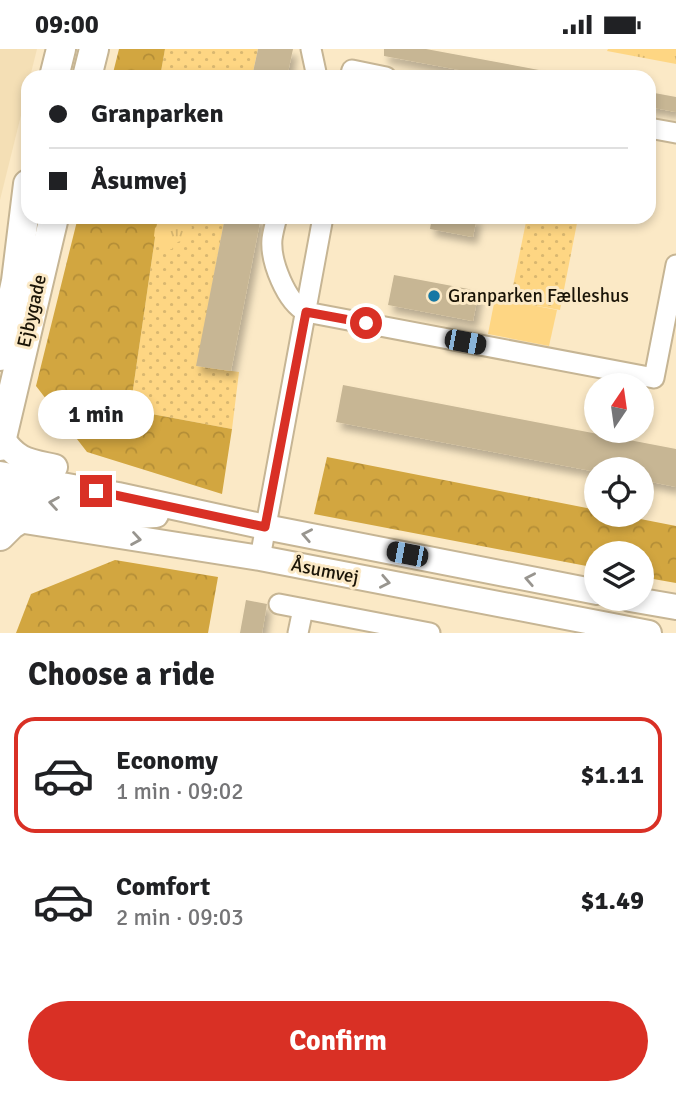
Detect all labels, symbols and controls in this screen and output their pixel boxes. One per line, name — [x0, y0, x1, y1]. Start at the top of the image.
text: 09:00 — [35, 9, 99, 41]
text: Granparken — [91, 98, 224, 130]
text: Åsumvej — [91, 165, 187, 197]
street label: Ejbygade — [12, 272, 52, 350]
place label: Granparken Fælleshus — [448, 284, 629, 308]
marker: Granparken Fælleshus — [426, 288, 442, 304]
route start — [350, 307, 382, 339]
car — [443, 328, 488, 356]
north arrow — [584, 373, 654, 443]
map controls — [584, 373, 654, 611]
callout: 1 min — [38, 389, 154, 439]
text: 1 min — [68, 400, 124, 429]
button: locate — [584, 457, 654, 527]
route end — [80, 475, 112, 507]
one-way arrow — [48, 496, 60, 511]
one-way arrow — [301, 528, 313, 543]
one-way arrow — [130, 531, 142, 546]
car — [385, 540, 430, 568]
button: layers — [584, 541, 654, 611]
street label: Åsumvej — [289, 553, 361, 589]
one-way arrow — [524, 572, 536, 587]
one-way arrow — [379, 574, 391, 589]
text: Choose a ride — [28, 655, 215, 694]
icon: car — [32, 744, 95, 807]
text: Economy — [116, 745, 218, 777]
text: $1.11 — [580, 759, 644, 791]
text: 1 min · 09:02 — [116, 777, 244, 806]
icon: car — [32, 870, 95, 933]
text: Comfort — [116, 871, 210, 903]
text: $1.49 — [580, 885, 644, 917]
text: 2 min · 09:03 — [116, 903, 244, 932]
button: Confirm — [28, 1001, 648, 1081]

